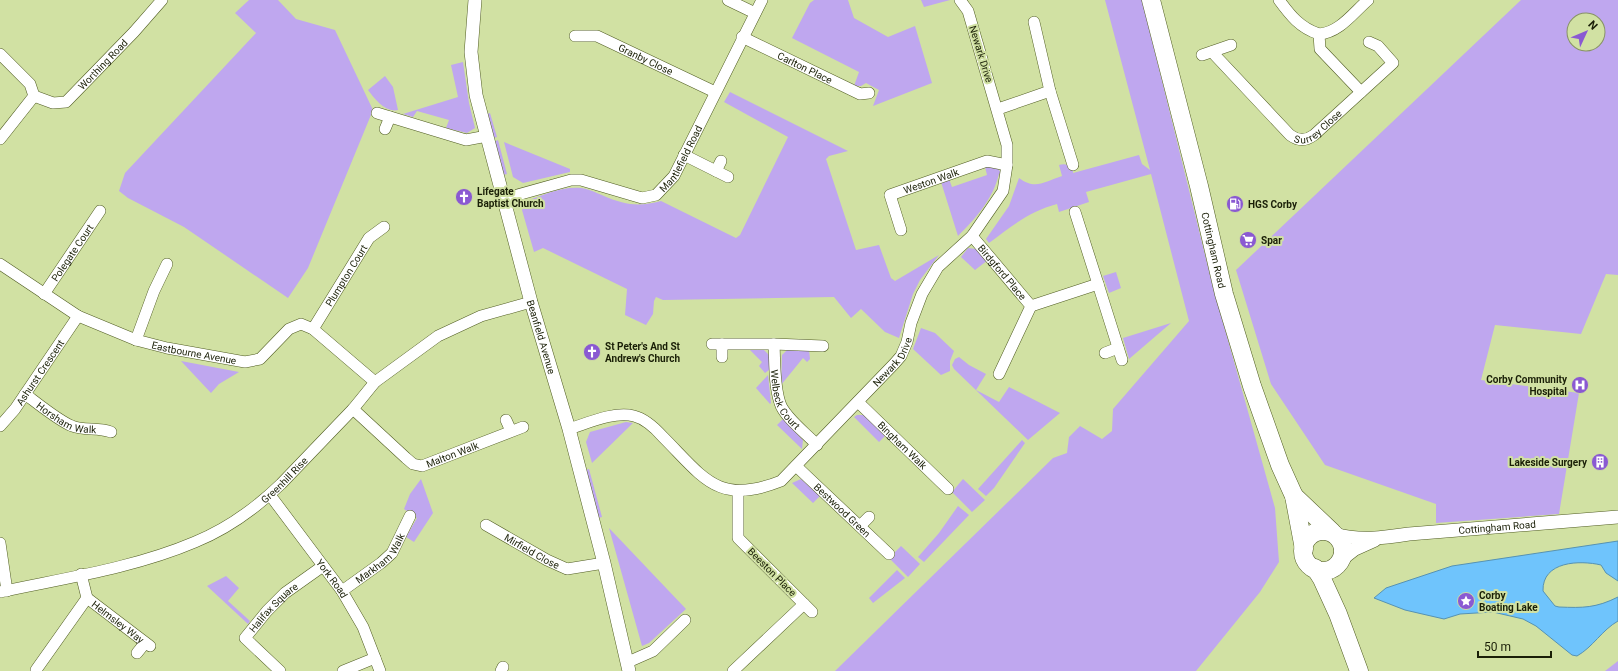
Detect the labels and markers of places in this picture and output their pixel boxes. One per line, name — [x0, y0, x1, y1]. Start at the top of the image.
place label: Lifegate Baptist Church — [477, 186, 544, 209]
church icon: Lifegate Baptist Church — [454, 187, 474, 207]
fuel station icon: HGS Corby — [1225, 194, 1245, 214]
place label: HGS Corby — [1248, 199, 1298, 210]
supermarket icon: Spar — [1238, 230, 1258, 250]
place label: Spar — [1261, 235, 1282, 246]
place label: St Peter's And St Andrew's Church — [605, 341, 681, 364]
church icon: St Peter's And St Andrew's Church — [582, 342, 602, 362]
place label: Corby Community Hospital — [1486, 374, 1568, 397]
hospital icon: Corby Community Hospital — [1570, 375, 1590, 395]
building icon: Lakeside Surgery — [1590, 452, 1610, 472]
place label: Lakeside Surgery — [1509, 457, 1588, 468]
place label: Corby Boating Lake — [1479, 590, 1538, 613]
place icon: Corby Boating Lake — [1456, 591, 1476, 611]

